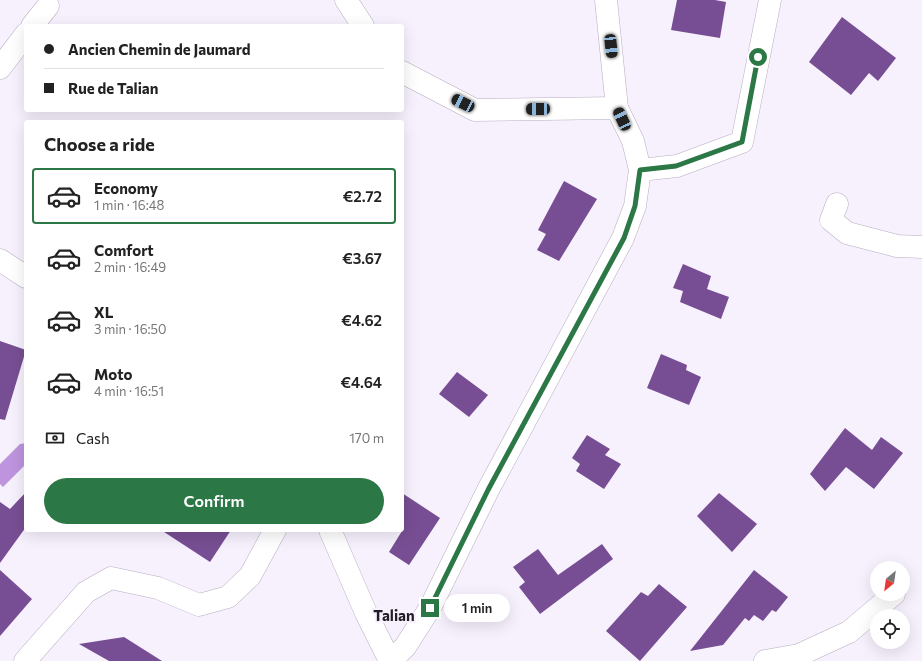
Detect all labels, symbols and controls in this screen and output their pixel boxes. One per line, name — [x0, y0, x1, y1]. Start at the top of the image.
car — [604, 33, 618, 59]
text: Ancien Chemin de Jaumard — [68, 40, 251, 58]
route start — [749, 48, 767, 66]
text: Rue de Talian — [68, 79, 158, 97]
car — [450, 92, 476, 114]
car — [526, 103, 550, 115]
car — [611, 106, 633, 132]
text: Choose a ride — [44, 133, 155, 155]
icon: car — [46, 178, 82, 214]
text: Economy — [94, 179, 158, 197]
text: €2.72 — [343, 187, 382, 205]
text: 1 min · 16:48 — [94, 197, 164, 213]
icon: car — [46, 240, 82, 276]
text: Comfort — [94, 241, 154, 259]
text: €3.67 — [342, 249, 382, 267]
text: 2 min · 16:49 — [94, 259, 166, 275]
icon: car — [46, 302, 82, 338]
text: XL — [94, 303, 113, 321]
text: €4.62 — [341, 311, 382, 329]
text: 3 min · 16:50 — [94, 321, 167, 337]
icon: car — [46, 364, 82, 400]
text: Moto — [94, 365, 133, 383]
text: €4.64 — [340, 373, 382, 391]
text: 4 min · 16:51 — [94, 383, 164, 399]
icon: cash — [44, 427, 66, 449]
text: Cash — [76, 429, 110, 447]
text: 170 m — [349, 430, 384, 446]
button: Confirm — [44, 478, 384, 524]
north arrow — [870, 561, 910, 601]
map controls — [870, 561, 910, 649]
callout: 1 min — [444, 594, 510, 622]
route end — [421, 599, 439, 617]
text: 1 min — [462, 600, 492, 616]
district label: Talian — [373, 606, 415, 624]
button: locate — [870, 609, 910, 649]

